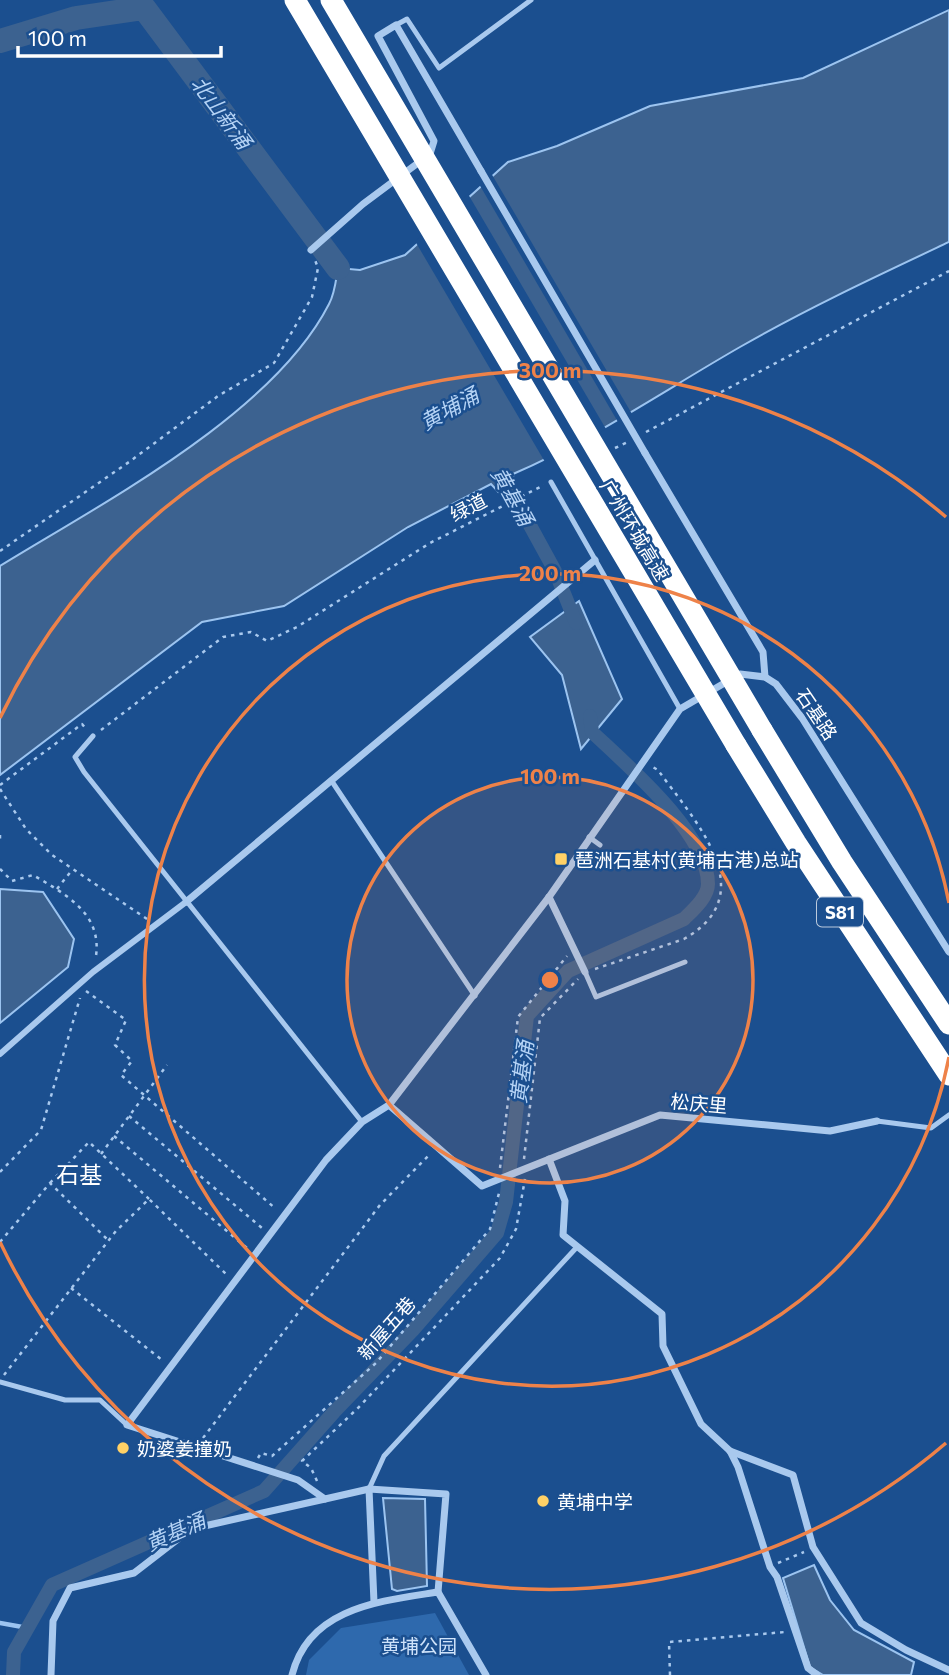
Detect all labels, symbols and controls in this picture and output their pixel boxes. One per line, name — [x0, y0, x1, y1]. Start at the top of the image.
scale bar — [18, 14, 220, 58]
text: 100 m — [28, 25, 87, 50]
water label: 北山新涌 — [187, 71, 258, 155]
text: 300 m — [519, 357, 581, 382]
water label: 黄埔涌 — [415, 381, 484, 434]
water label: 黄基涌 — [487, 462, 540, 531]
street label: 广州环城高速 — [596, 475, 674, 585]
street label: 绿道 — [446, 488, 490, 526]
text: 200 m — [519, 560, 581, 585]
street label: 石基路 — [792, 684, 842, 744]
text: 100 m — [520, 763, 580, 788]
place label: 琶洲石基村(黄埔古港)总站 — [575, 848, 799, 871]
marker: 琶洲石基村(黄埔古港)总站 — [553, 851, 569, 867]
road number: S81 — [817, 897, 863, 926]
centre of rings — [538, 968, 562, 992]
water label: 黄基涌 — [505, 1037, 537, 1105]
street label: 松庆里 — [670, 1089, 728, 1117]
district label: 石基 — [56, 1160, 102, 1188]
street label: 新屋五巷 — [352, 1292, 420, 1364]
place label: 奶婆姜撞奶 — [137, 1437, 232, 1460]
marker: 奶婆姜撞奶 — [115, 1440, 131, 1456]
place label: 黄埔中学 — [557, 1490, 633, 1513]
marker: 黄埔中学 — [535, 1493, 551, 1509]
water label: 黄基涌 — [141, 1506, 211, 1555]
park label: 黄埔公园 — [381, 1634, 457, 1657]

